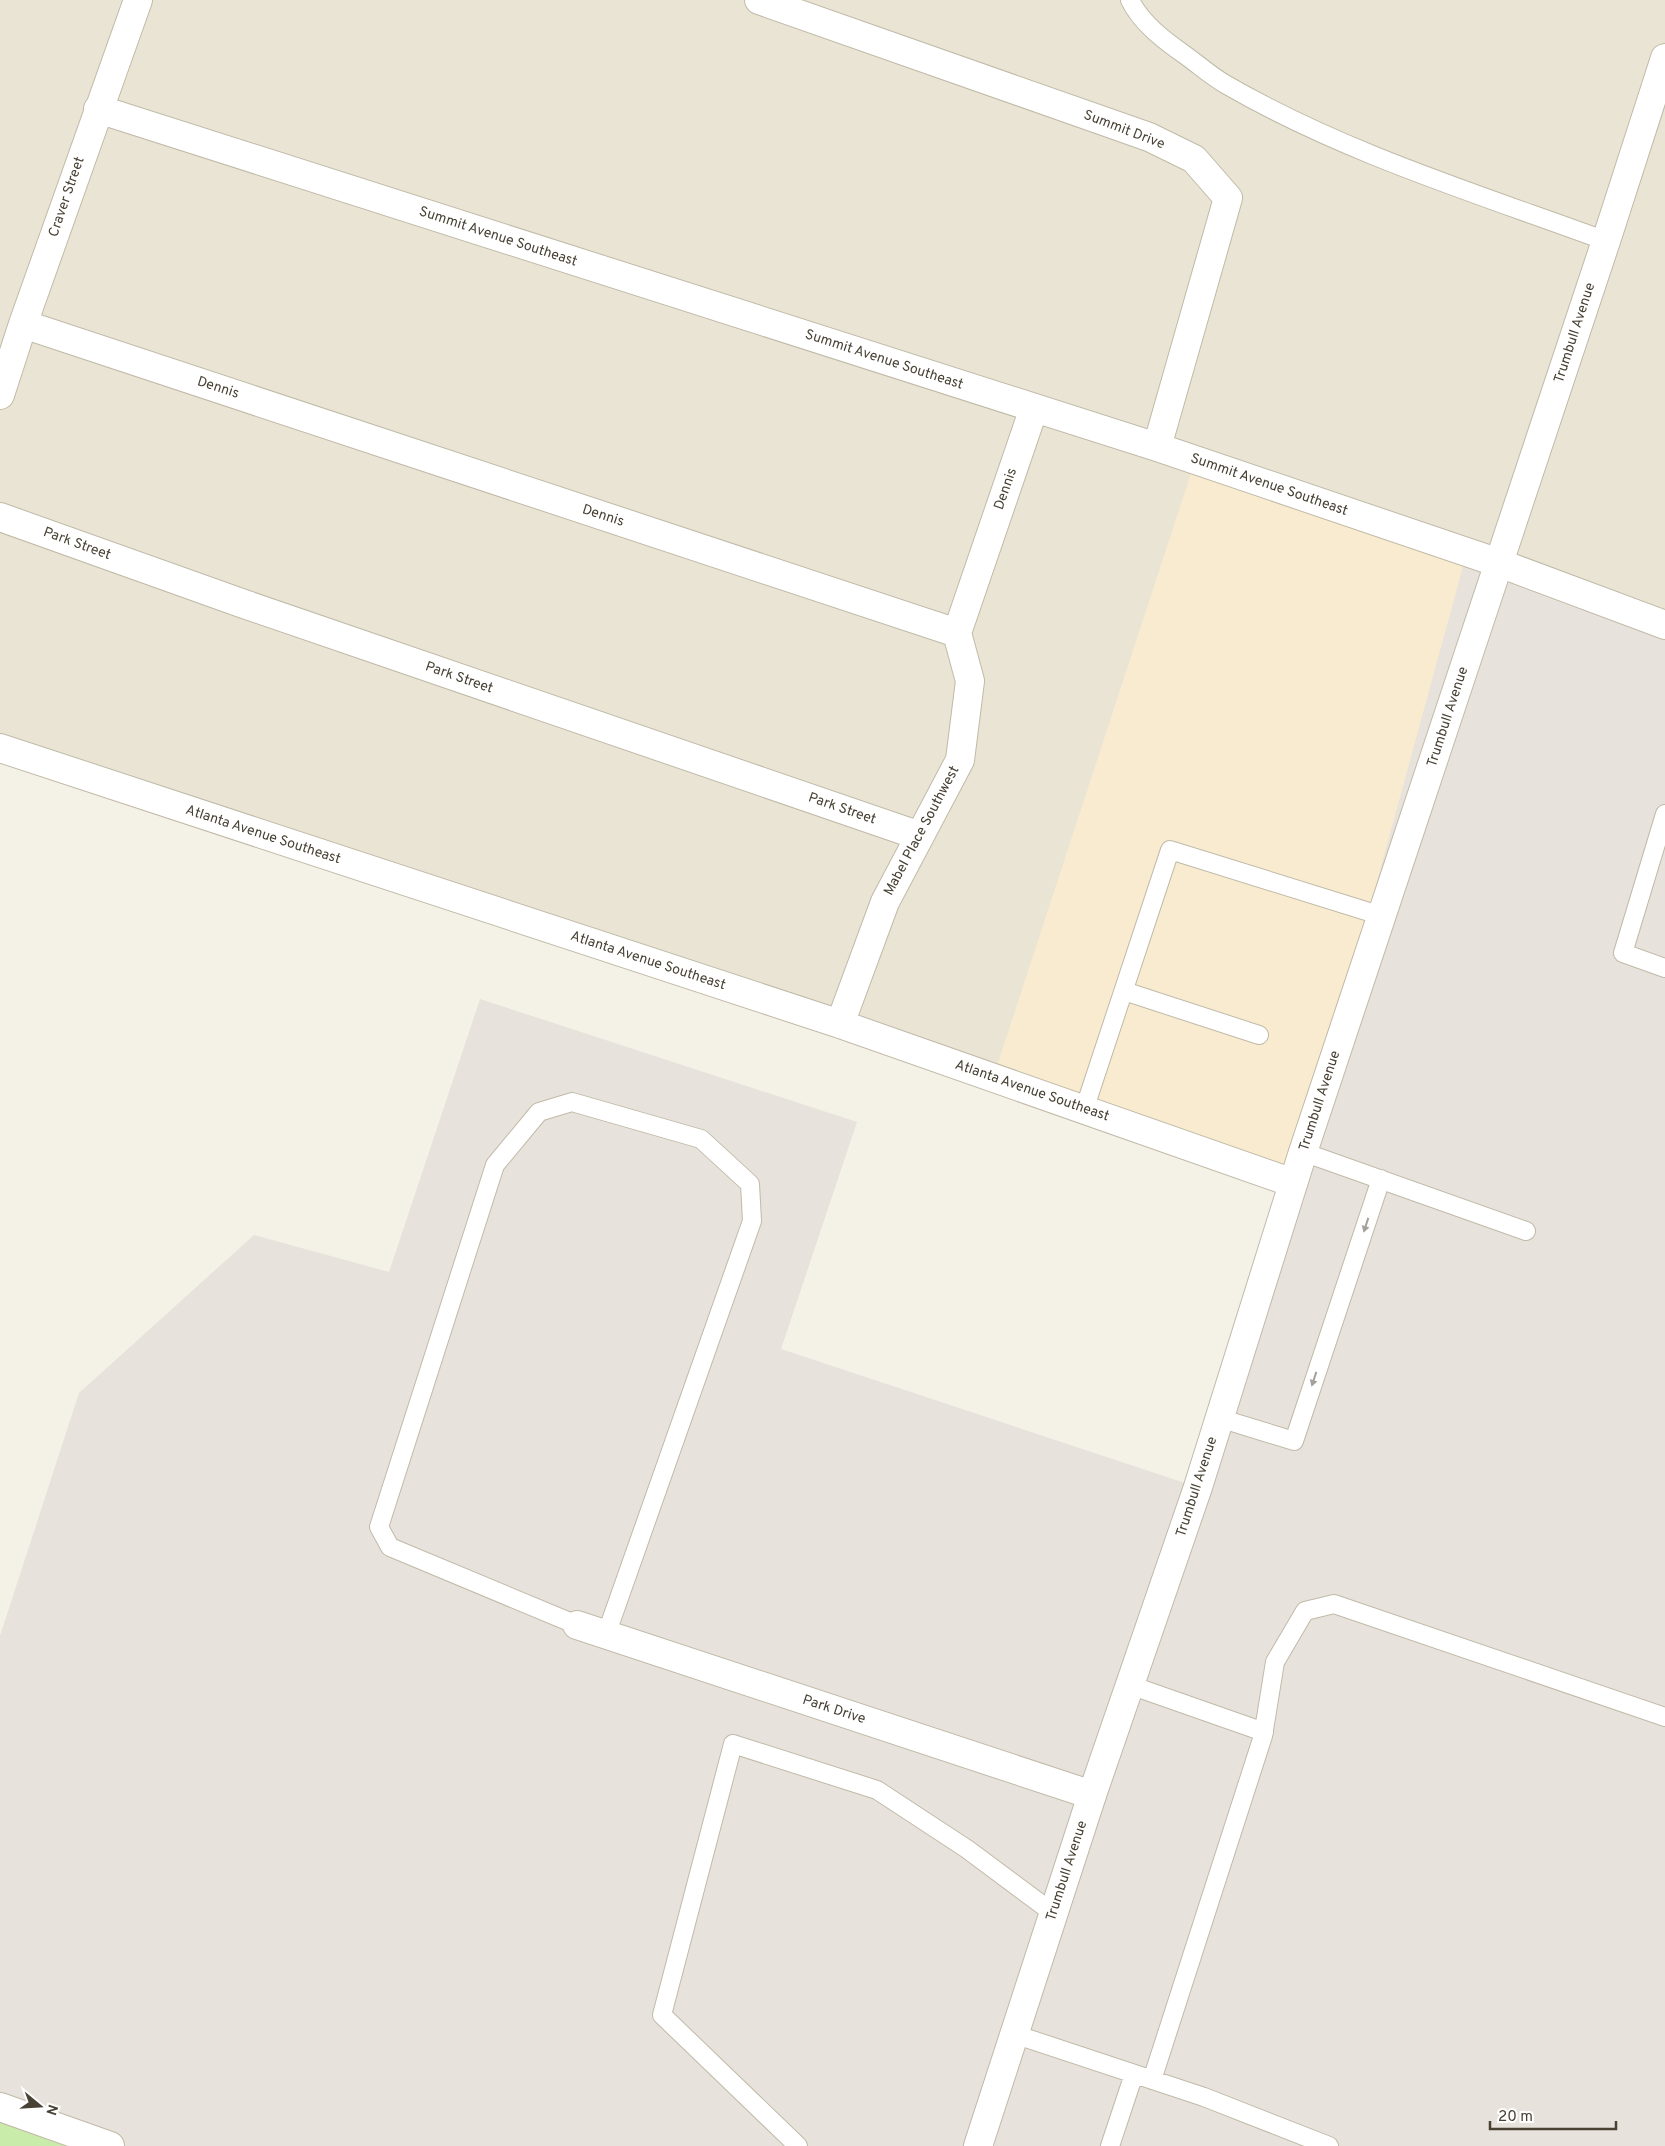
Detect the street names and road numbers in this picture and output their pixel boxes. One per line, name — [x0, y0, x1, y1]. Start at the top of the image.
street label: Summit Drive — [1081, 107, 1167, 153]
street label: Craver Street — [45, 155, 89, 239]
street label: Summit Avenue Southeast — [417, 203, 579, 271]
street label: Trumbull Avenue — [1551, 281, 1599, 385]
street label: Summit Avenue Southeast — [803, 326, 965, 394]
street label: Dennis — [195, 373, 241, 403]
street label: Summit Avenue Southeast — [1188, 450, 1350, 520]
street label: Dennis — [991, 466, 1021, 512]
street label: Dennis — [580, 501, 626, 531]
street label: Park Street — [41, 524, 113, 564]
street label: Park Street — [423, 658, 495, 698]
street label: Trumbull Avenue — [1424, 665, 1472, 769]
street label: Mabel Place Southwest — [881, 763, 963, 899]
street label: Park Street — [806, 789, 878, 829]
street label: Atlanta Avenue Southeast — [183, 802, 343, 868]
street label: Atlanta Avenue Southeast — [568, 928, 728, 994]
street label: Trumbull Avenue — [1296, 1049, 1344, 1153]
street label: Atlanta Avenue Southeast — [953, 1057, 1111, 1125]
street label: Trumbull Avenue — [1173, 1435, 1221, 1539]
street label: Park Drive — [800, 1692, 868, 1728]
street label: Trumbull Avenue — [1043, 1819, 1091, 1923]

